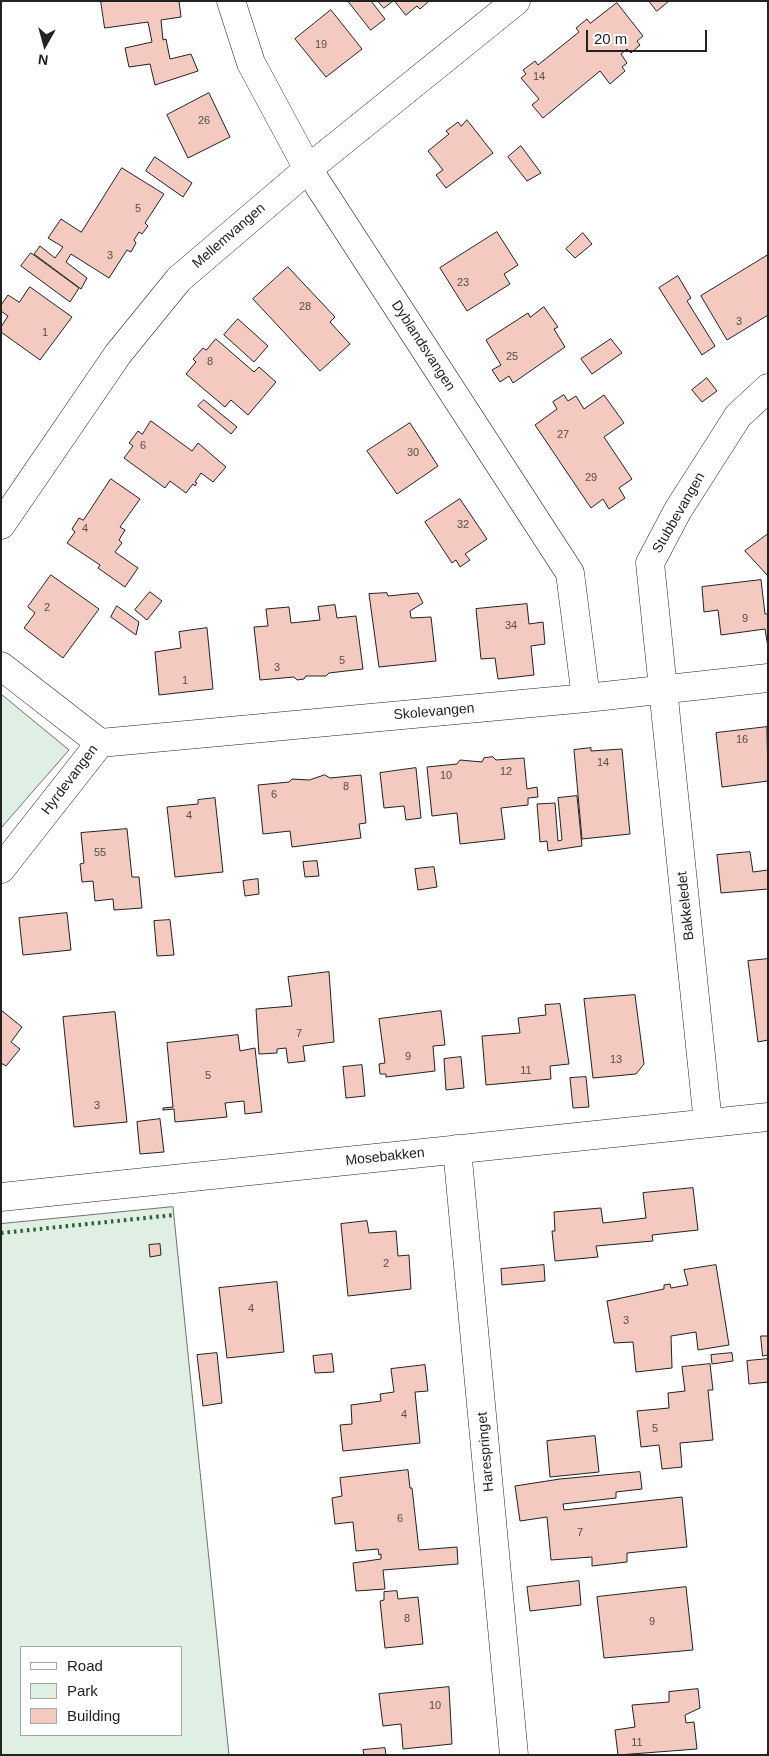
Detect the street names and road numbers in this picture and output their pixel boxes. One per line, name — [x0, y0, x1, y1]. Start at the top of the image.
street label: Mellemvangen — [189, 200, 269, 272]
street label: Dyblandsvangen — [388, 298, 458, 394]
street label: Stubbevangen — [649, 470, 709, 556]
street label: Skolevangen — [393, 700, 475, 724]
street label: Hyrdevangen — [38, 742, 102, 818]
street label: Bakkeledet — [674, 871, 698, 941]
street label: Mosebakken — [345, 1144, 425, 1170]
street label: Harespringet — [474, 1411, 498, 1493]

